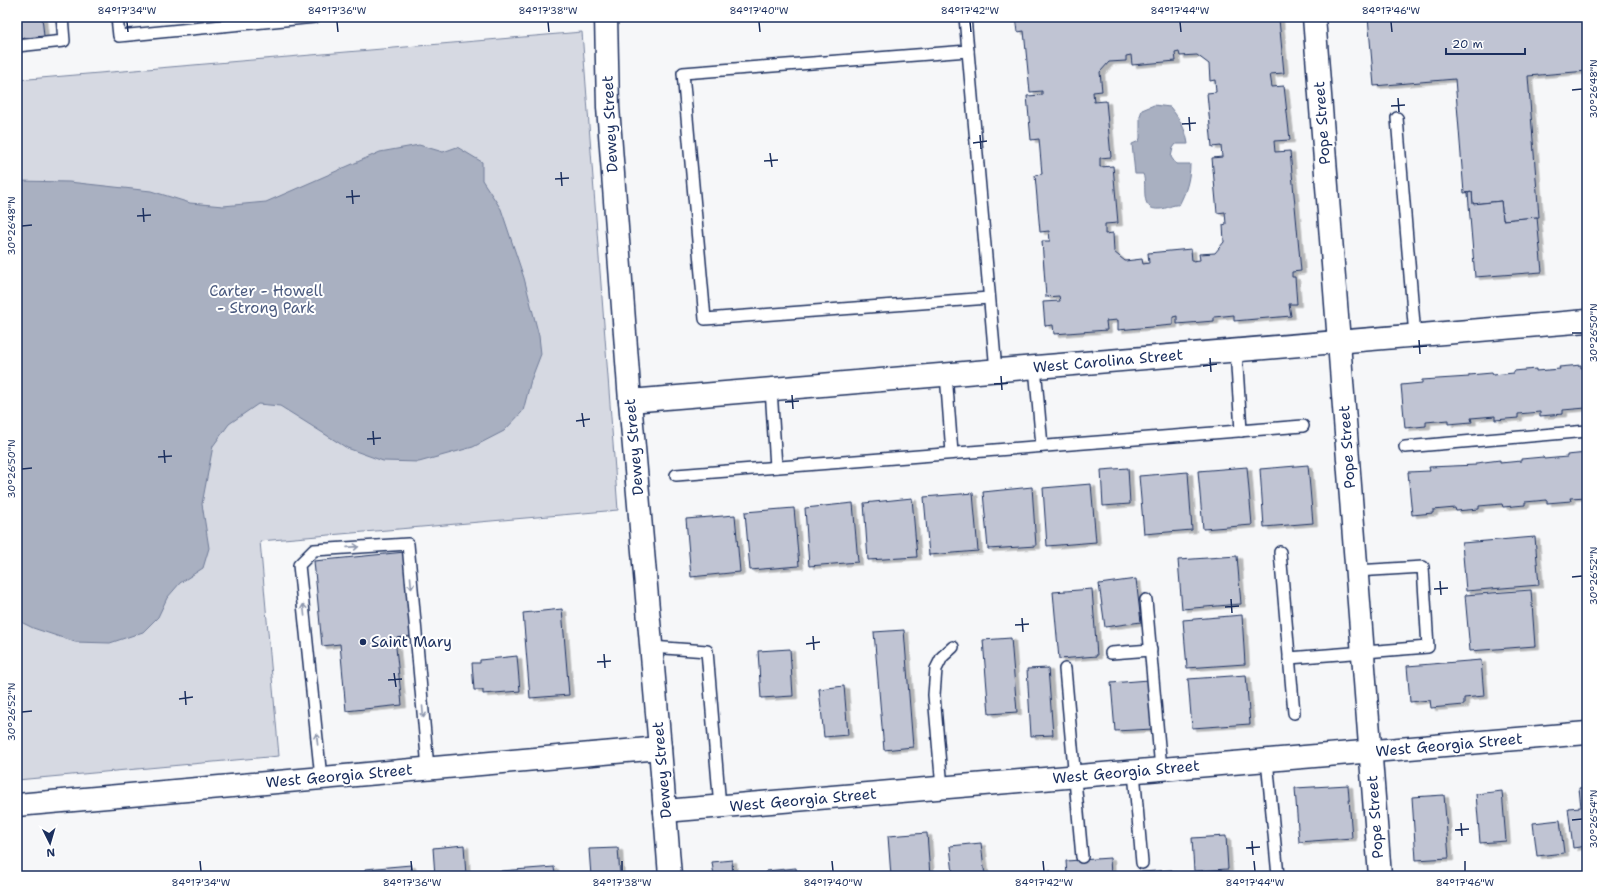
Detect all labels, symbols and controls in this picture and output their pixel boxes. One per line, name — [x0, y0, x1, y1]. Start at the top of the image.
text: 84°17'34"W — [98, 4, 157, 17]
text: 84°17'36"W — [308, 4, 367, 17]
text: 84°17'38"W — [519, 4, 578, 17]
text: 84°17'40"W — [729, 4, 789, 17]
text: 84°17'42"W — [941, 4, 1000, 17]
text: 84°17'44"W — [1151, 4, 1210, 17]
text: 84°17'46"W — [1362, 4, 1421, 17]
scale bar — [1446, 30, 1525, 56]
text: 20 m — [1452, 36, 1483, 52]
text: 30°26'48"N — [1587, 59, 1600, 119]
street label: Dewey Street — [597, 75, 623, 173]
street label: Pope Street — [1309, 81, 1335, 165]
text: 30°26'48"N — [5, 196, 18, 256]
park label: Carter - Howell - Strong Park — [209, 281, 323, 318]
text: 30°26'50"N — [1587, 303, 1600, 363]
street label: West Carolina Street — [1032, 344, 1184, 378]
street label: Dewey Street — [620, 398, 648, 496]
street label: Pope Street — [1334, 405, 1360, 489]
text: 30°26'50"N — [5, 439, 18, 499]
one-way arrow — [346, 544, 359, 551]
text: 30°26'52"N — [1587, 547, 1600, 605]
one-way arrow — [408, 576, 415, 589]
one-way arrow — [300, 604, 307, 617]
place label: Saint Mary — [371, 632, 452, 652]
marker: Saint Mary — [358, 637, 368, 647]
text: 30°26'52"N — [5, 683, 18, 741]
one-way arrow — [419, 705, 427, 718]
street label: Dewey Street — [648, 721, 676, 819]
street label: West Georgia Street — [1375, 729, 1523, 761]
one-way arrow — [313, 733, 320, 746]
street label: West Georgia Street — [1052, 756, 1200, 788]
street label: West Georgia Street — [265, 760, 413, 792]
street label: Pope Street — [1362, 775, 1388, 859]
street label: West Georgia Street — [729, 784, 877, 816]
text: 30°26'54"N — [1587, 790, 1600, 848]
north arrow — [30, 823, 70, 863]
text: N — [46, 845, 56, 860]
text: 84°17'34"W — [172, 876, 231, 889]
text: 84°17'36"W — [383, 876, 442, 889]
text: 84°17'38"W — [593, 876, 652, 889]
text: 84°17'40"W — [803, 876, 863, 889]
text: 84°17'42"W — [1015, 876, 1074, 889]
text: 84°17'44"W — [1226, 876, 1285, 889]
text: 84°17'46"W — [1436, 876, 1495, 889]

